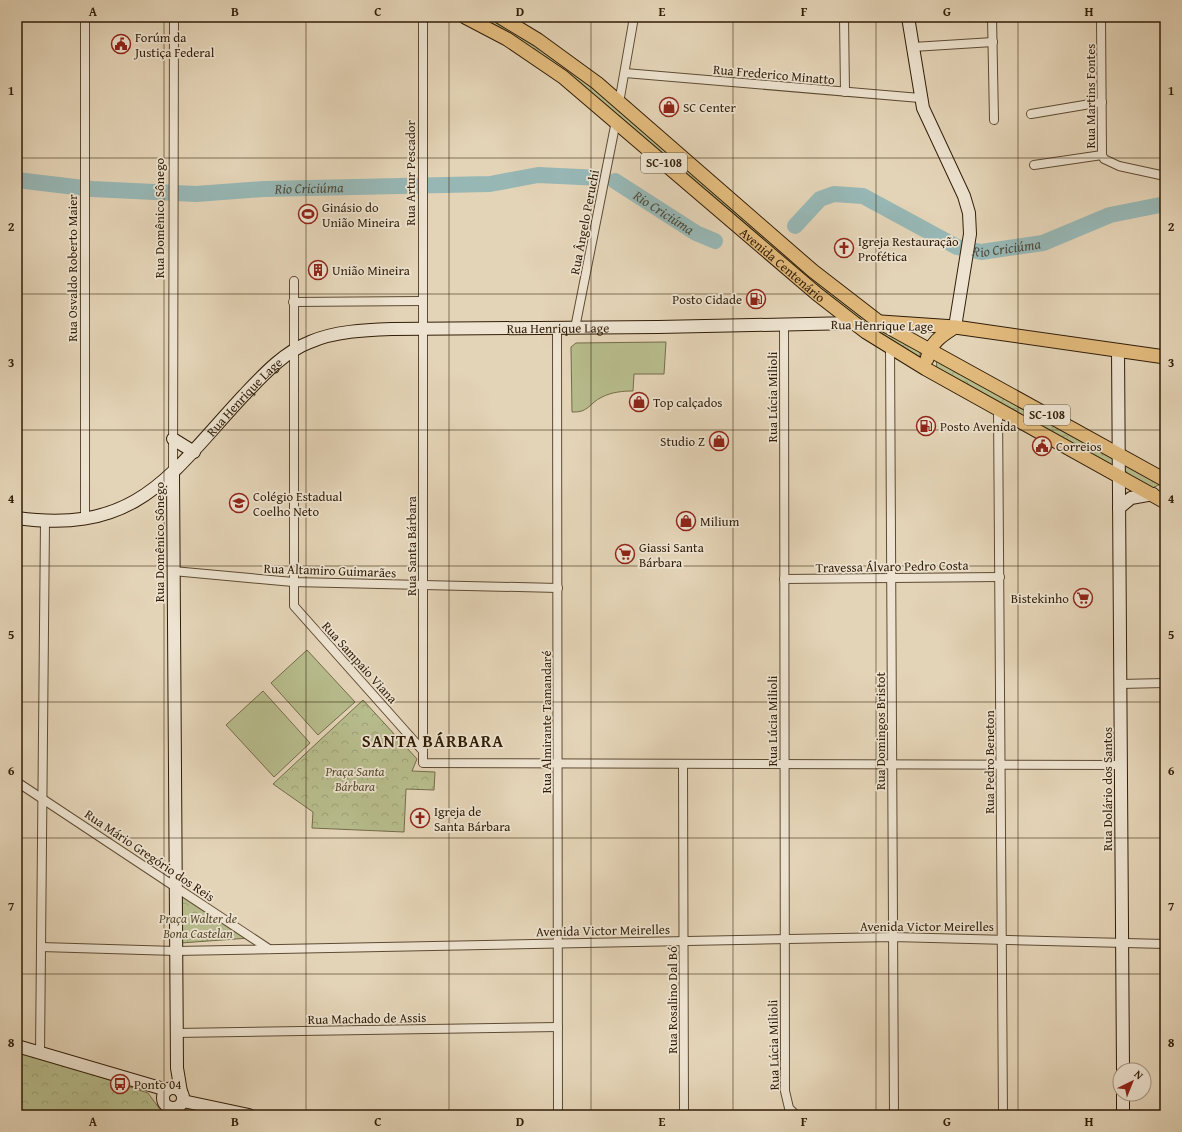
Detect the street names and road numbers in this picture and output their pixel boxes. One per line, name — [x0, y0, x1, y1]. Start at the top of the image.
street label: Rua Martins Fontes — [1081, 44, 1100, 148]
street label: Rua Frederico Minatto — [712, 60, 836, 89]
street label: Rua Artur Pescador — [401, 120, 420, 226]
road number: SC-108 — [641, 153, 687, 173]
street label: Rua Domênico Sônego — [150, 157, 169, 278]
street label: Rua Ângelo Peruchi — [565, 168, 604, 276]
street label: Rua Osvaldo Roberto Maier — [63, 194, 82, 342]
street label: Avenida Centenário — [736, 223, 829, 307]
street label: Rua Henrique Lage — [831, 315, 933, 336]
street label: Rua Henrique Lage — [507, 318, 609, 338]
street label: Rua Lúcia Milioli — [763, 351, 782, 442]
street label: Rua Henrique Lage — [202, 353, 286, 441]
road number: SC-108 — [1024, 405, 1070, 425]
street label: Rua Domênico Sônego — [150, 481, 169, 602]
street label: Rua Santa Bárbara — [402, 495, 421, 596]
street label: Travessa Álvaro Pedro Costa — [815, 556, 969, 577]
street label: Rua Altamiro Guimarães — [263, 559, 397, 582]
street label: Rua Sampaio Viana — [318, 617, 402, 708]
street label: Rua Almirante Tamandaré — [537, 650, 556, 794]
street label: Rua Domingos Bristot — [871, 672, 890, 790]
street label: Rua Lúcia Milioli — [763, 675, 782, 766]
street label: Rua Pedro Beneton — [980, 710, 999, 814]
street label: Rua Dolário dos Santos — [1098, 727, 1117, 851]
street label: Rua Mário Gregório dos Reis — [81, 805, 219, 906]
street label: Avenida Victor Meirelles — [860, 917, 994, 936]
street label: Avenida Victor Meirelles — [536, 920, 670, 941]
street label: Rua Rosalino Dal Bó — [663, 946, 682, 1054]
street label: Rua Lúcia Milioli — [763, 999, 784, 1091]
street label: Rua Machado de Assis — [308, 1008, 427, 1029]

